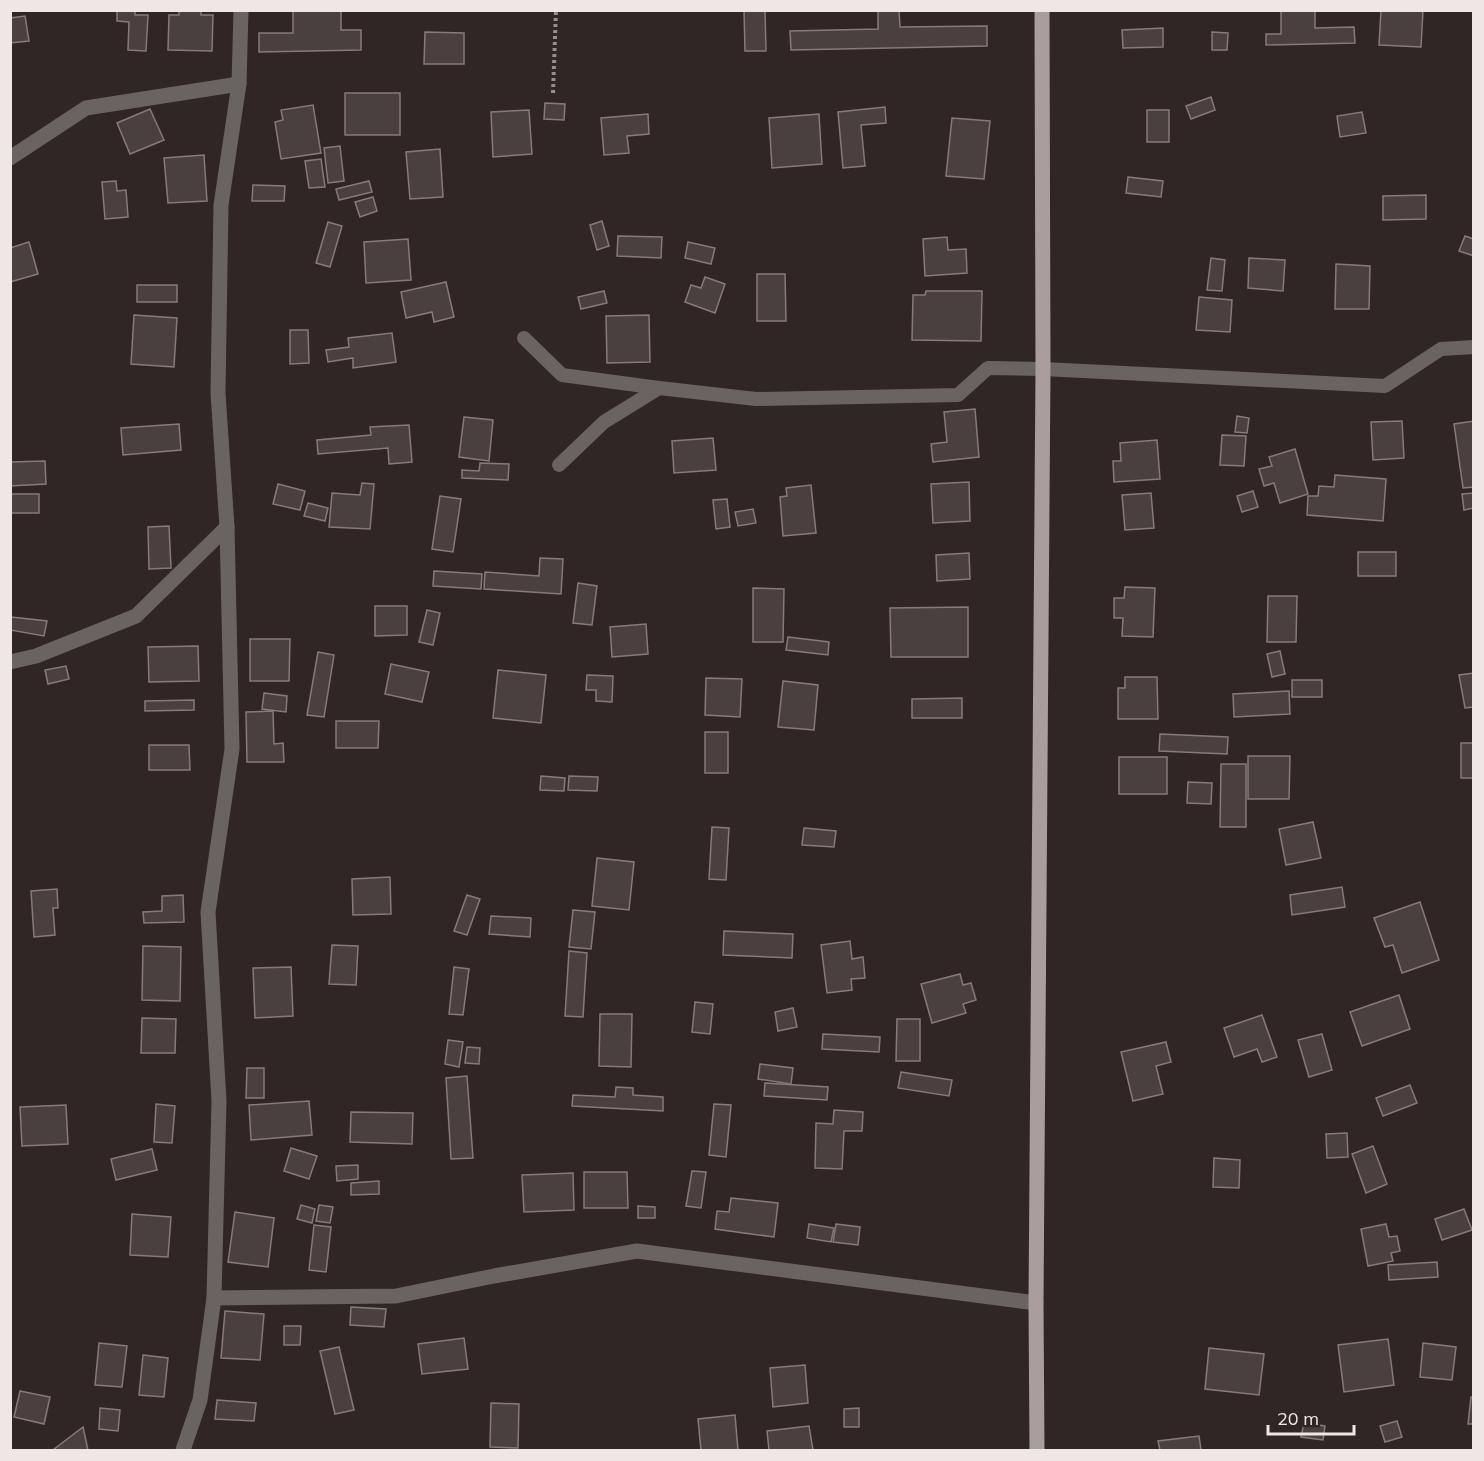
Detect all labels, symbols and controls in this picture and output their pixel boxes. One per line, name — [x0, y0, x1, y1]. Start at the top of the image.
scale bar — [1268, 1398, 1354, 1436]
text: 20 m — [1277, 1407, 1319, 1430]

